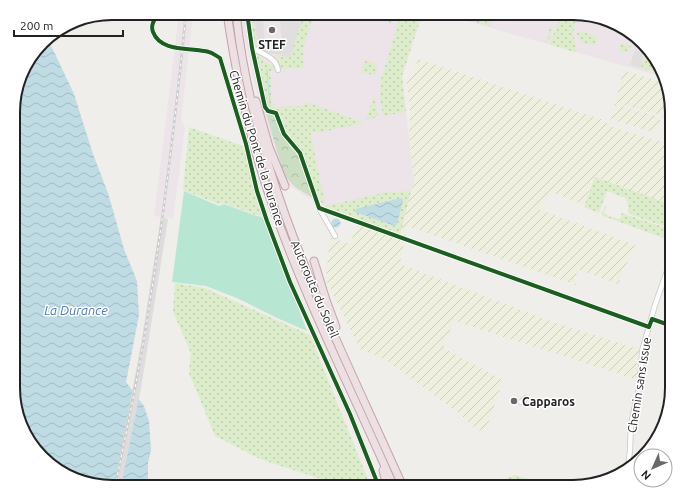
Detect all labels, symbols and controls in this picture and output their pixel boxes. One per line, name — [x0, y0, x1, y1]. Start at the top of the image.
scale bar — [14, 12, 123, 38]
text: 200 m — [20, 19, 53, 32]
marker: STEF — [267, 25, 277, 35]
place label: STEF — [258, 38, 286, 51]
street label: Chemin du Pont de la Durance — [227, 69, 287, 227]
street label: Autoroute du Soleil — [289, 238, 341, 340]
water label: La Durance — [44, 303, 108, 317]
street label: Chemin sans Issue — [625, 336, 653, 434]
place label: Capparos — [522, 395, 575, 408]
marker: Capparos — [509, 396, 519, 406]
north arrow — [633, 448, 673, 488]
text: N — [639, 468, 653, 482]

